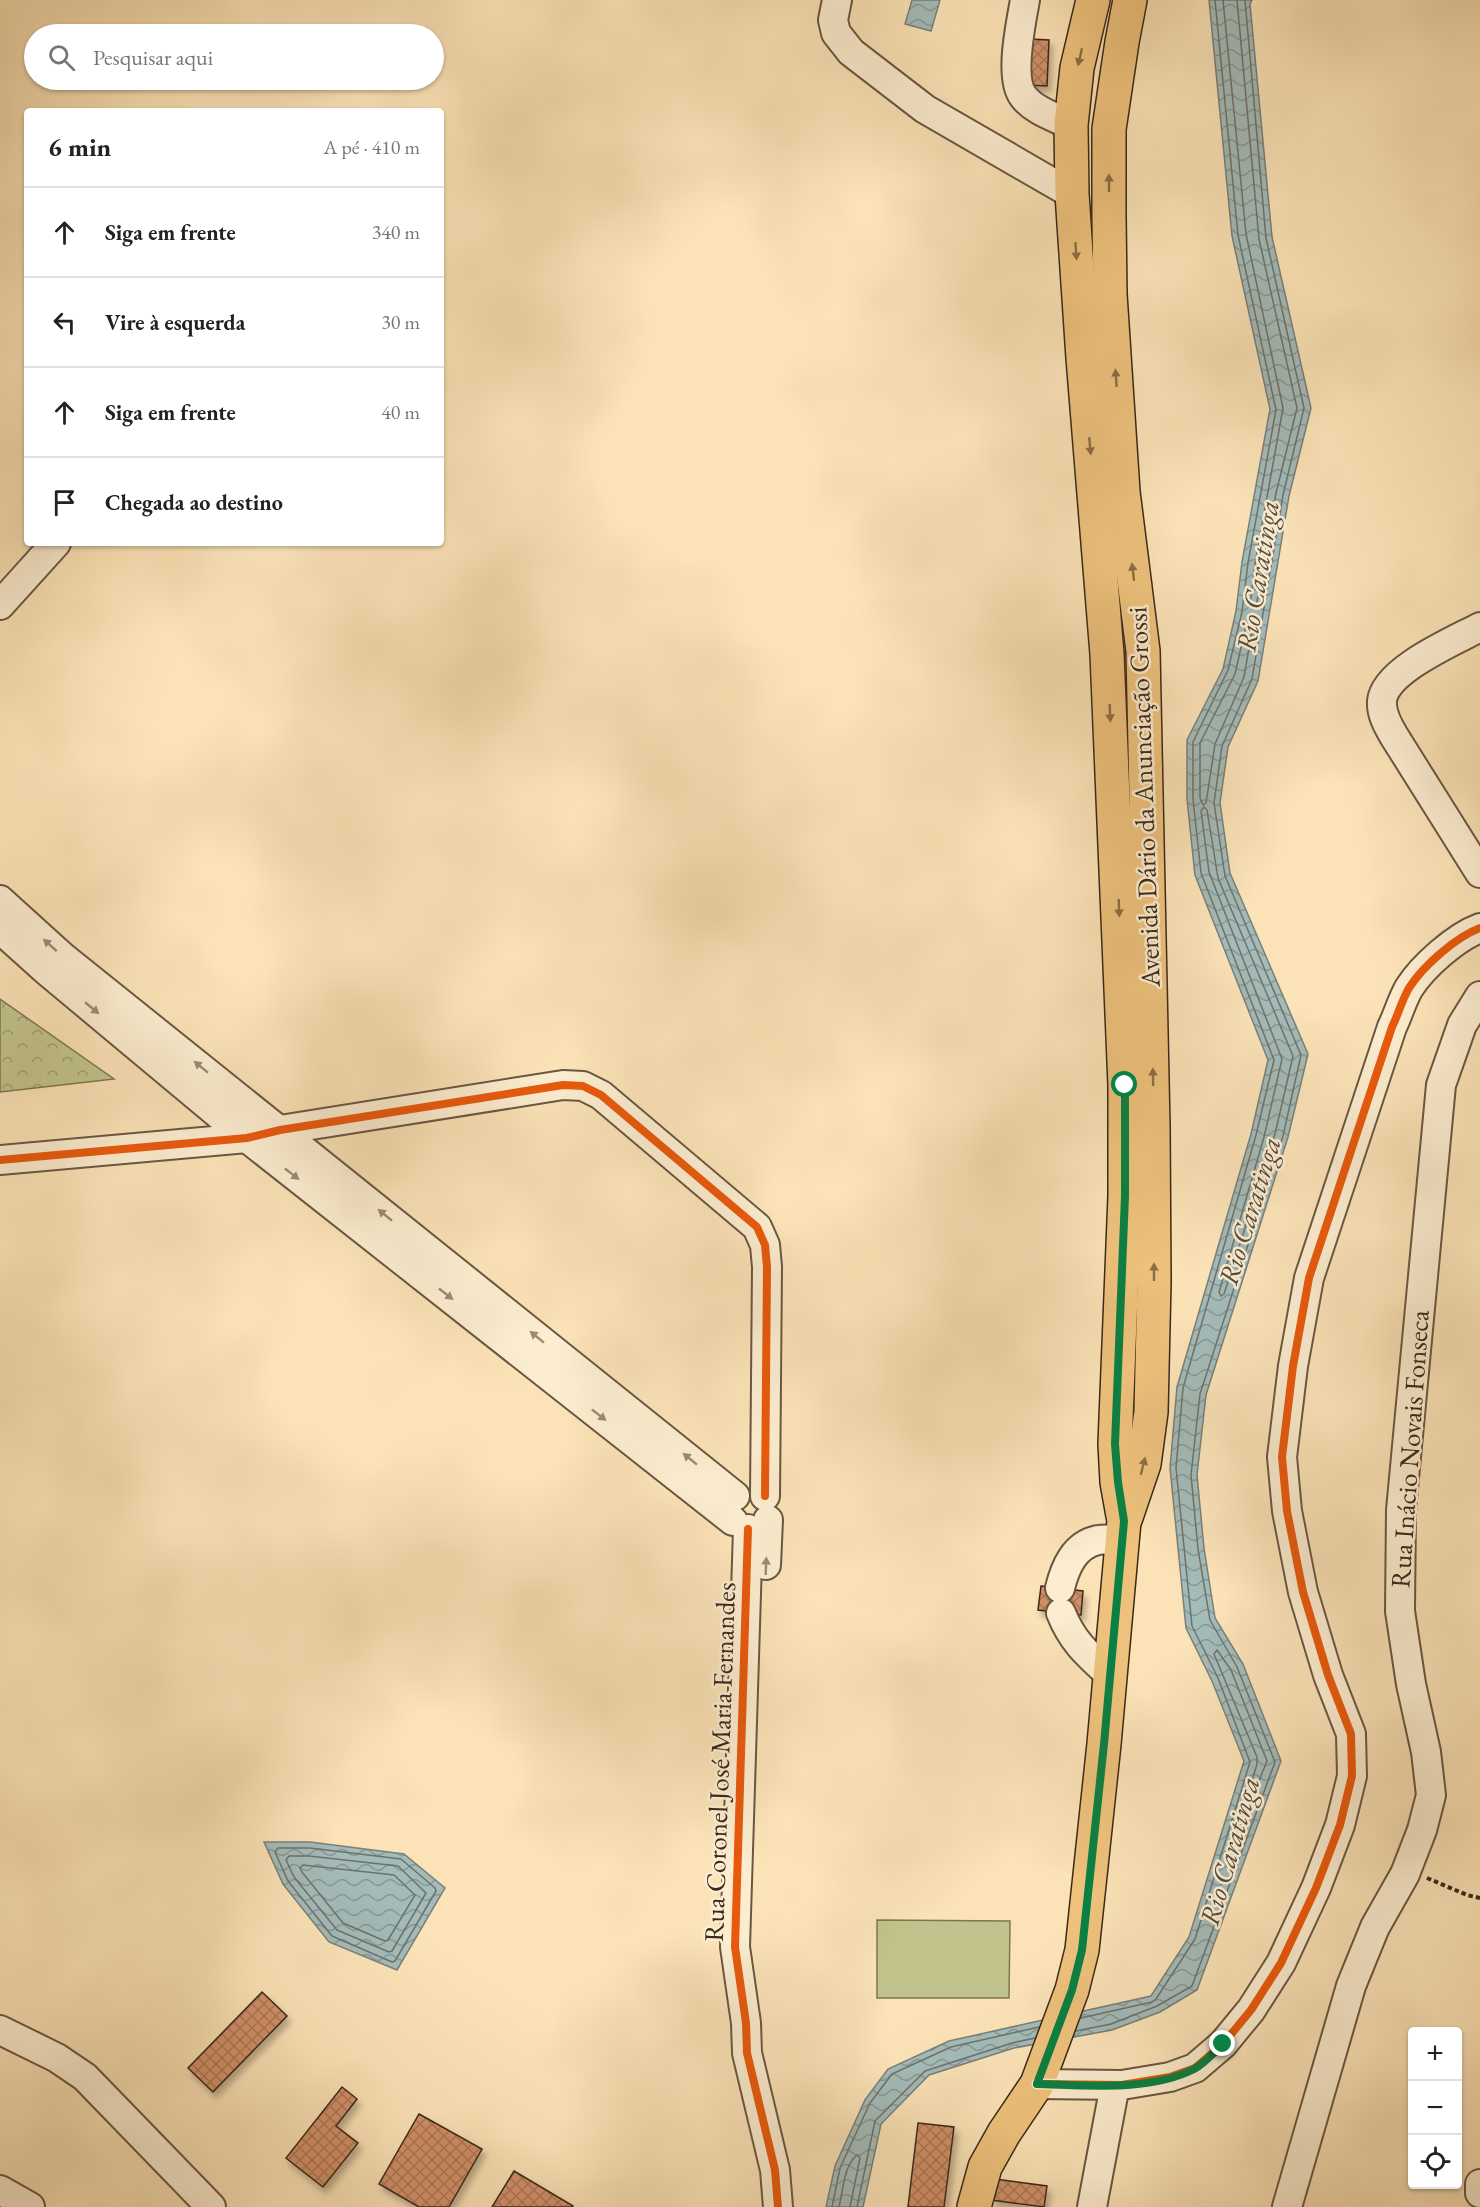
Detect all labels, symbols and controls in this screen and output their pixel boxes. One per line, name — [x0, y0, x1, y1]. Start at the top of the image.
search box — [24, 24, 444, 90]
icon: search — [45, 41, 78, 74]
text: Pesquisar aqui — [93, 43, 213, 72]
one-way arrow — [1074, 48, 1084, 66]
text: 6 min — [48, 130, 111, 164]
text: A pé · 410 m — [324, 134, 420, 160]
one-way arrow — [1104, 173, 1114, 192]
icon: ahead — [48, 216, 81, 249]
text: Siga em frente — [105, 218, 236, 247]
text: 340 m — [372, 219, 420, 245]
one-way arrow — [1071, 242, 1081, 261]
icon: left — [48, 306, 81, 339]
text: Vire à esquerda — [105, 308, 245, 337]
text: 30 m — [381, 309, 420, 335]
one-way arrow — [1111, 368, 1120, 387]
icon: ahead — [48, 396, 81, 429]
text: Siga em frente — [105, 398, 236, 427]
text: 40 m — [381, 399, 420, 425]
one-way arrow — [1085, 436, 1095, 455]
icon: arrive — [48, 486, 81, 519]
text: Chegada ao destino — [105, 488, 283, 517]
water label: Rio Caratinga — [1227, 498, 1287, 654]
one-way arrow — [1129, 562, 1138, 581]
street label: Avenida Dário da Anunciação Grossi — [1119, 606, 1168, 989]
one-way arrow — [1105, 703, 1114, 722]
one-way arrow — [1114, 898, 1124, 917]
one-way arrow — [42, 938, 57, 952]
one-way arrow — [84, 1002, 100, 1015]
one-way arrow — [193, 1061, 209, 1074]
one-way arrow — [1148, 1067, 1157, 1086]
route start — [1111, 1071, 1137, 1097]
water label: Rio Caratinga — [1209, 1133, 1289, 1289]
one-way arrow — [285, 1167, 300, 1179]
one-way arrow — [377, 1209, 393, 1222]
one-way arrow — [1149, 1262, 1159, 1281]
one-way arrow — [438, 1288, 453, 1300]
street label: Rua Inácio Novais Fonseca — [1382, 1309, 1437, 1589]
one-way arrow — [530, 1332, 545, 1344]
one-way arrow — [591, 1409, 607, 1421]
one-way arrow — [682, 1454, 697, 1466]
one-way arrow — [1138, 1457, 1148, 1475]
one-way arrow — [761, 1557, 771, 1576]
street label: Rua Coronel José Maria Fernandes — [696, 1582, 743, 1942]
water label: Rio Caratinga — [1191, 1773, 1267, 1929]
map controls — [1408, 2027, 1462, 2189]
button: + — [1408, 2027, 1462, 2081]
route end — [1209, 2030, 1235, 2056]
button: − — [1408, 2081, 1462, 2135]
button: locate — [1408, 2135, 1462, 2189]

